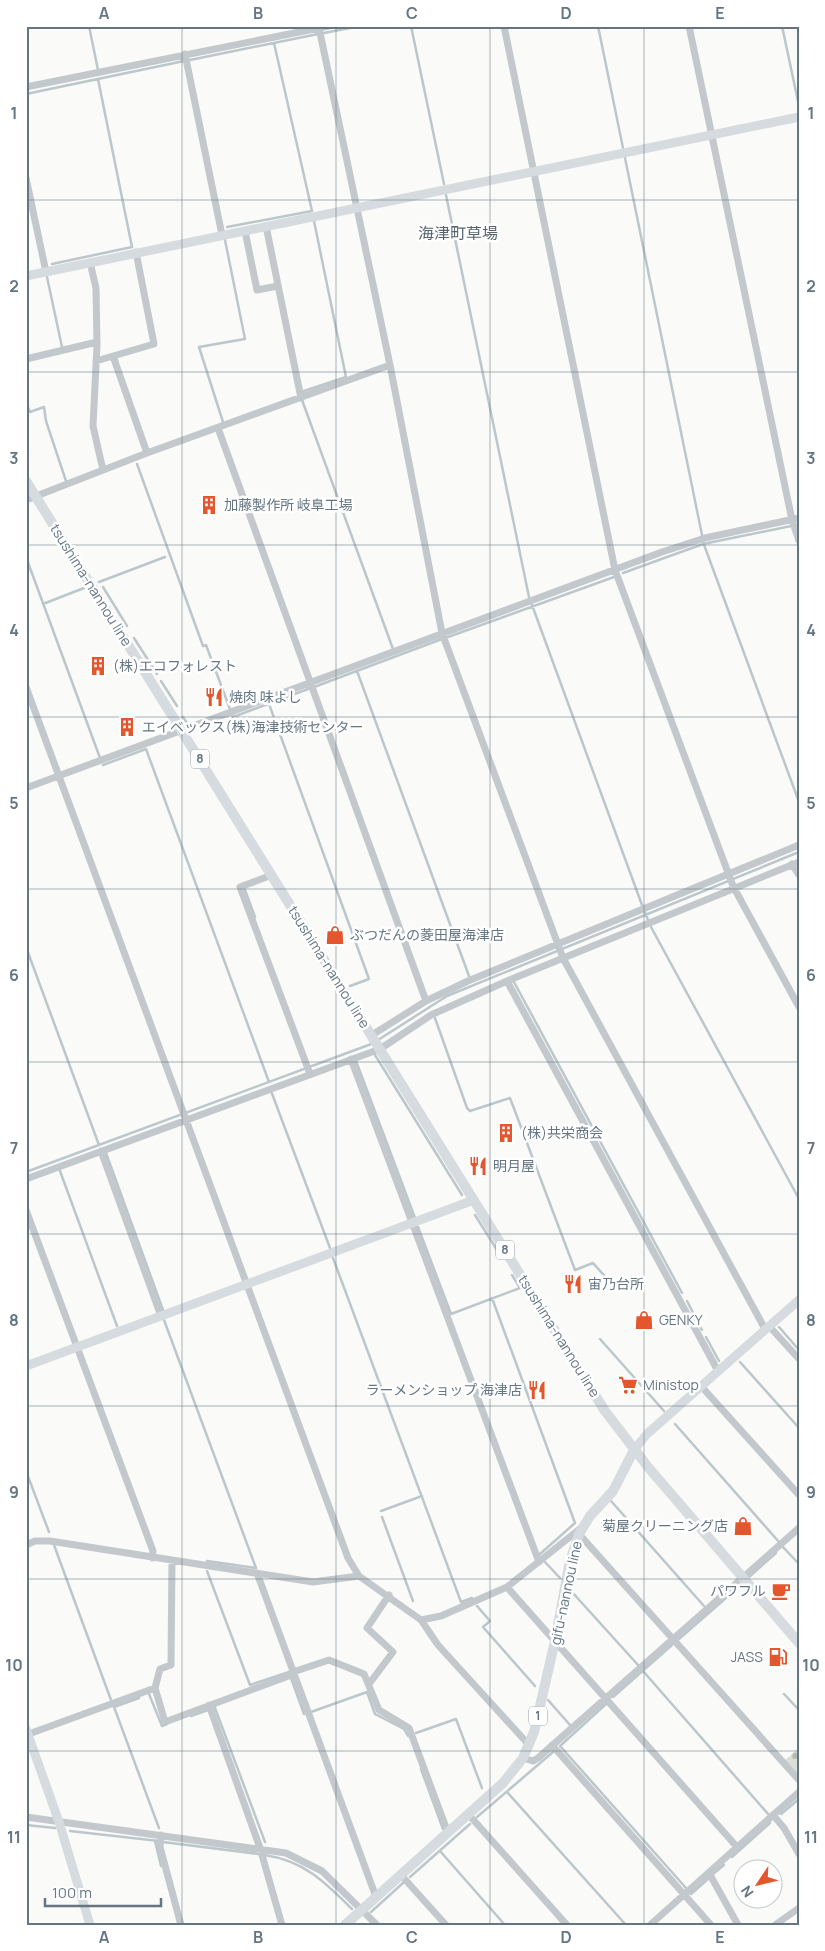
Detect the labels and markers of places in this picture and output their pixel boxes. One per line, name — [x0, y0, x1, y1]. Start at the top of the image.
building icon: 加藤製作所 岐阜工場 — [198, 494, 220, 516]
place label: 加藤製作所 岐阜工場 — [224, 495, 353, 514]
building icon: (株)エコフォレスト — [87, 655, 109, 677]
place label: (株)エコフォレスト — [113, 656, 237, 675]
restaurant icon: 焼肉 味よし — [203, 686, 225, 708]
place label: 焼肉 味よし — [229, 687, 302, 706]
building icon: エイベックス(株)海津技術センター — [116, 716, 138, 738]
place label: エイベックス(株)海津技術センター — [142, 717, 364, 736]
shop icon: ぶつだんの菱田屋海津店 — [324, 924, 346, 946]
place label: ぶつだんの菱田屋海津店 — [350, 925, 504, 944]
building icon: (株)共栄商会 — [495, 1122, 517, 1144]
place label: (株)共栄商会 — [521, 1123, 603, 1142]
restaurant icon: 明月屋 — [467, 1155, 489, 1177]
place label: 明月屋 — [493, 1156, 535, 1175]
restaurant icon: 宙乃台所 — [562, 1273, 584, 1295]
place label: 宙乃台所 — [588, 1274, 644, 1293]
shop icon: GENKY — [633, 1309, 655, 1331]
place label: GENKY — [659, 1310, 703, 1329]
supermarket icon: Ministop — [617, 1374, 639, 1396]
place label: Ministop — [643, 1375, 699, 1394]
restaurant icon: ラーメンショップ 海津店 — [526, 1379, 548, 1401]
place label: ラーメンショップ 海津店 — [366, 1380, 522, 1399]
shop icon: 菊屋クリーニング店 — [732, 1515, 754, 1537]
place label: 菊屋クリーニング店 — [602, 1516, 728, 1535]
cafe icon: パワフル — [770, 1580, 792, 1602]
place label: パワフル — [710, 1581, 766, 1600]
fuel station icon: JASS — [767, 1646, 789, 1668]
place label: JASS — [731, 1647, 763, 1666]

